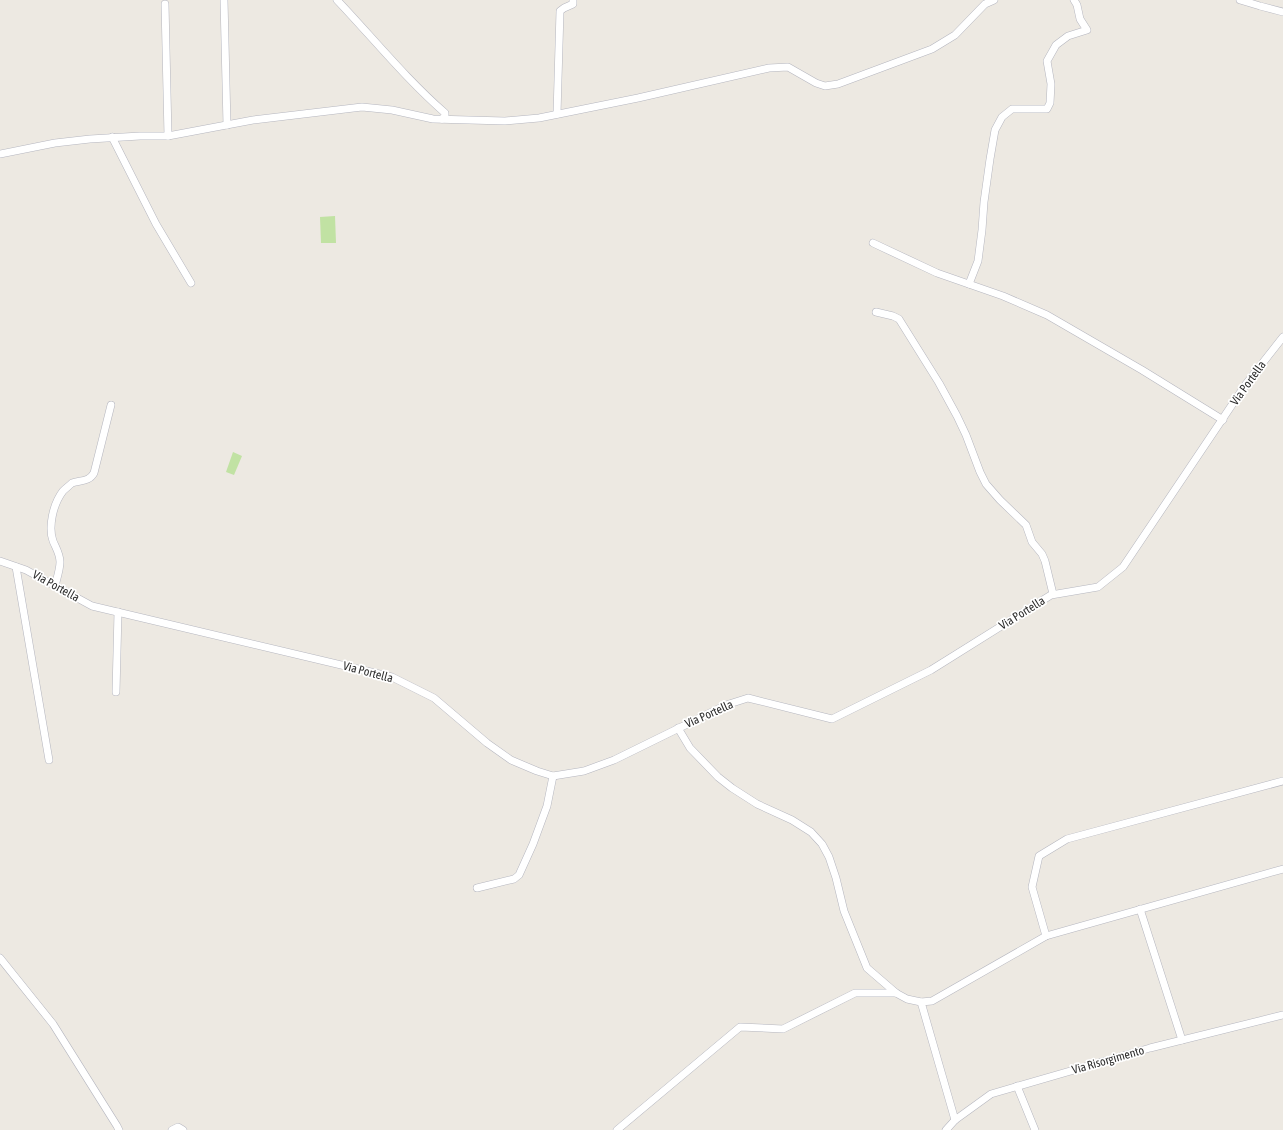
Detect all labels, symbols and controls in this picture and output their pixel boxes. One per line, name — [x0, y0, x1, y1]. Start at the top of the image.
street label: Via Portella — [1227, 358, 1269, 408]
street label: Via Portella — [30, 567, 82, 605]
street label: Via Portella — [996, 593, 1048, 633]
street label: Via Portella — [341, 659, 395, 685]
street label: Via Portella — [683, 697, 735, 731]
street label: Via Risorgimento — [1070, 1043, 1146, 1077]

